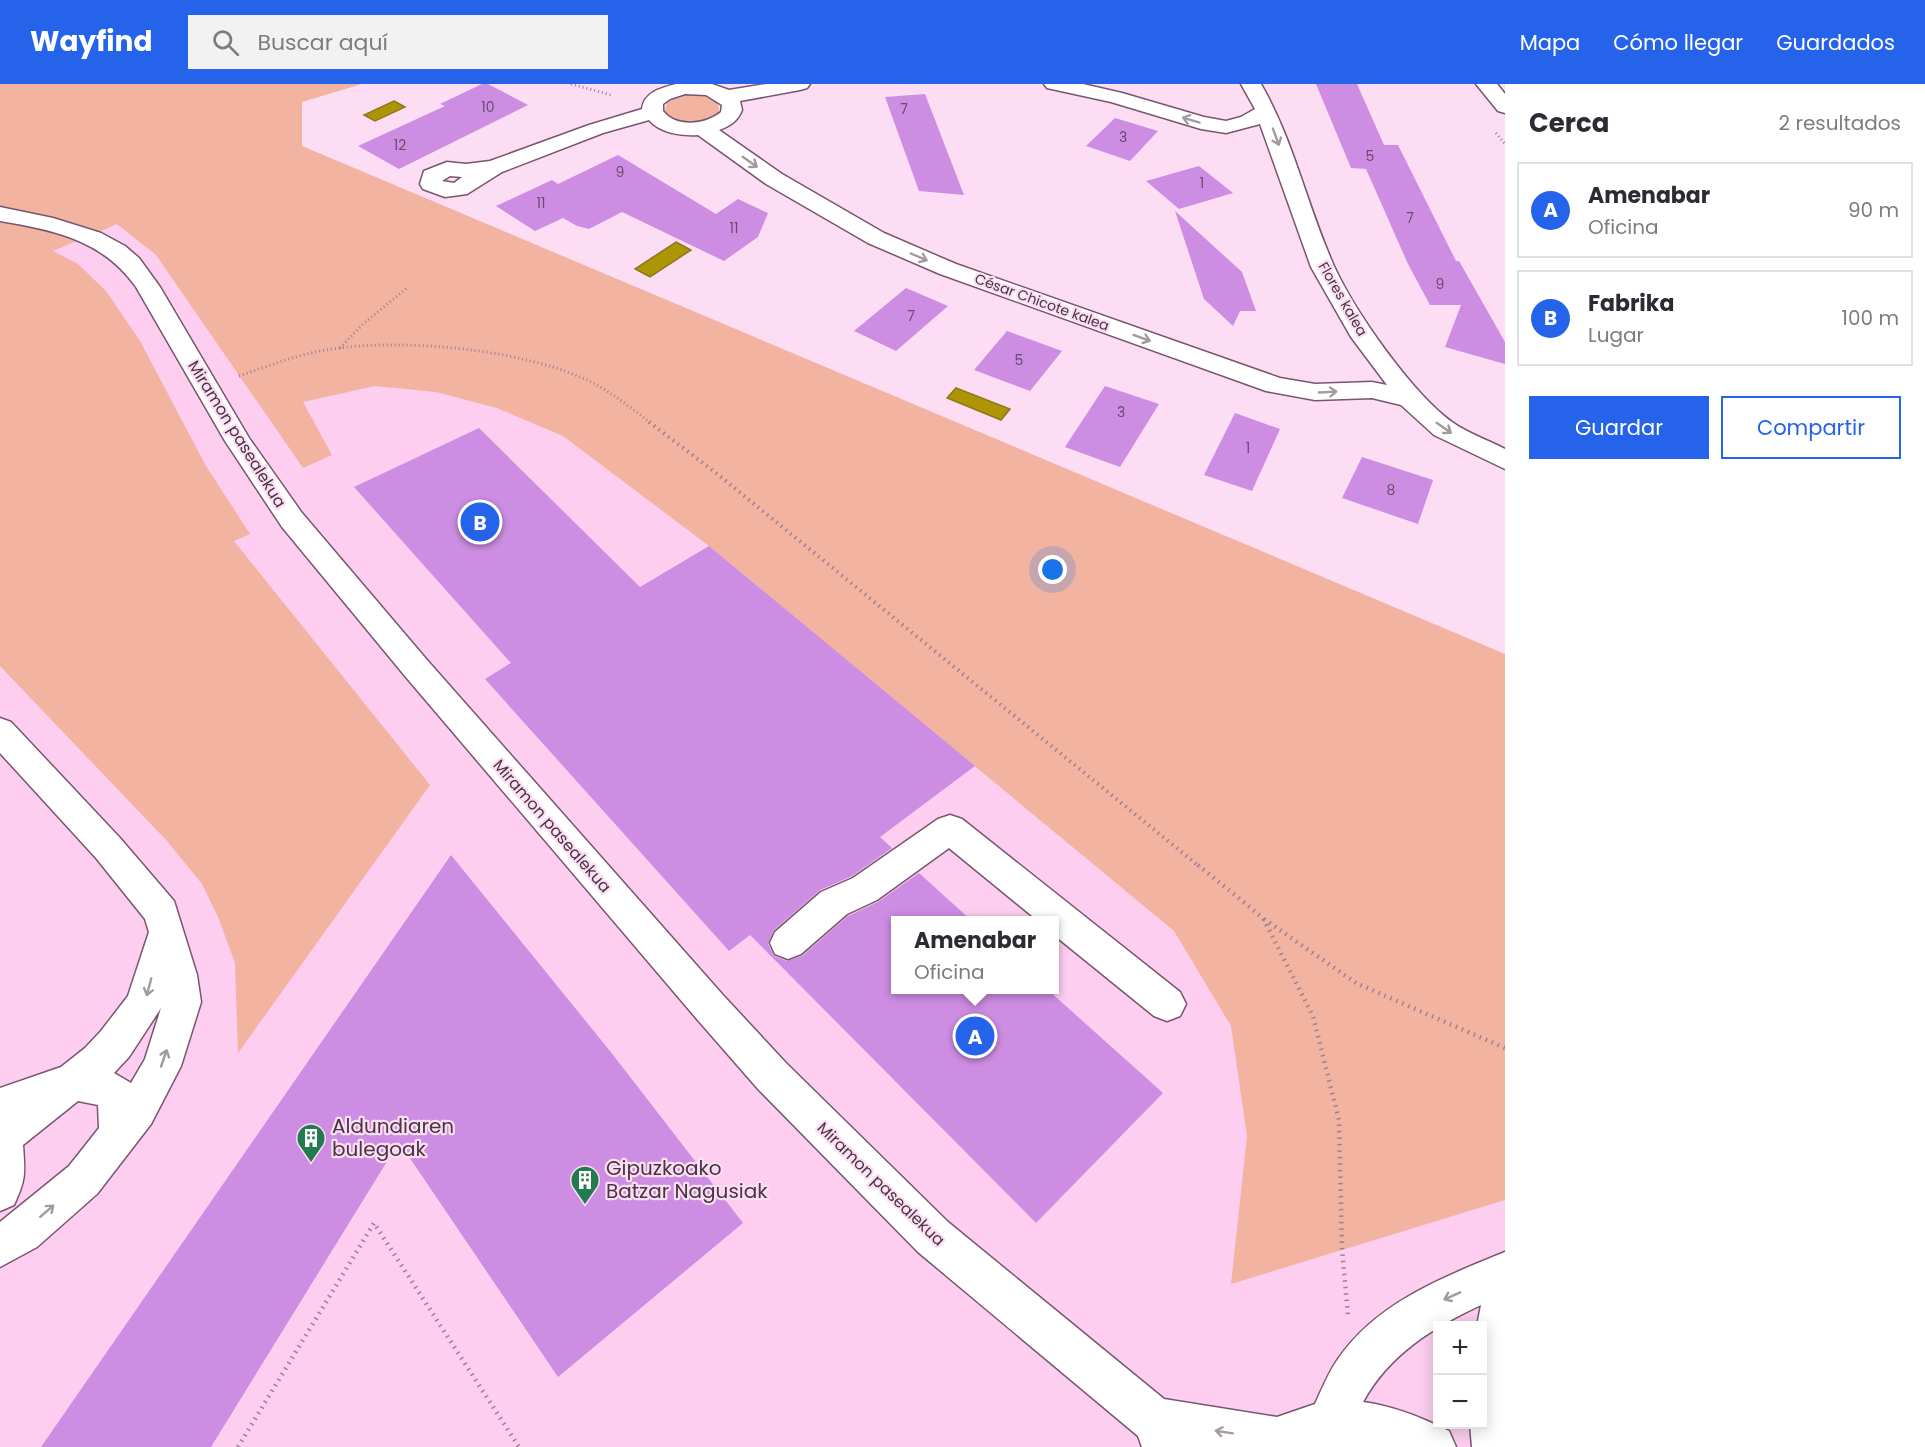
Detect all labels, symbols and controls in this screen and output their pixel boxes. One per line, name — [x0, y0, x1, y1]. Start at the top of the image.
search box — [188, 15, 608, 69]
text: Wayfind — [30, 22, 152, 61]
icon: search — [209, 26, 242, 59]
text: Buscar aquí — [257, 27, 388, 58]
text: Mapa — [1520, 28, 1580, 57]
text: Cómo llegar — [1613, 28, 1743, 57]
text: Guardados — [1776, 28, 1895, 57]
house number: 10 — [481, 97, 495, 117]
house number: 7 — [900, 99, 908, 119]
text: Cerca — [1529, 105, 1609, 141]
text: 2 resultados — [1779, 109, 1901, 137]
one-way arrow — [1182, 114, 1201, 125]
house number: 3 — [1119, 127, 1127, 147]
one-way arrow — [1271, 127, 1282, 146]
house number: 12 — [394, 135, 406, 155]
house number: 5 — [1366, 146, 1374, 166]
one-way arrow — [741, 156, 757, 168]
house number: 9 — [616, 162, 624, 182]
house number: 1 — [1200, 173, 1204, 193]
text: Amenabar — [1588, 180, 1710, 211]
house number: 11 — [537, 193, 545, 213]
text: A — [1543, 196, 1558, 224]
text: 90 m — [1848, 196, 1899, 224]
house number: 7 — [1406, 208, 1414, 228]
text: Oficina — [1588, 213, 1659, 241]
house number: 11 — [730, 218, 738, 238]
one-way arrow — [910, 251, 928, 263]
street label: Flores kalea — [1314, 258, 1372, 340]
street label: César Chicote kalea — [972, 268, 1112, 336]
house number: 9 — [1436, 274, 1444, 294]
text: Fabrika — [1588, 288, 1674, 319]
text: B — [1544, 304, 1557, 332]
text: 100 m — [1842, 304, 1899, 332]
house number: 7 — [907, 306, 915, 326]
text: Lugar — [1588, 321, 1644, 349]
one-way arrow — [1132, 334, 1151, 345]
house number: 5 — [1015, 350, 1023, 370]
street label: Miramon pasealekua — [182, 356, 292, 512]
one-way arrow — [1317, 386, 1337, 397]
button: Guardar — [1529, 396, 1709, 459]
button: Compartir — [1721, 396, 1901, 459]
house number: 3 — [1117, 402, 1125, 422]
one-way arrow — [1436, 422, 1452, 434]
house number: 1 — [1246, 438, 1250, 458]
house number: 8 — [1387, 480, 1396, 500]
pin: B — [460, 500, 500, 544]
your location — [1038, 555, 1067, 584]
street label: Miramon pasealekua — [488, 754, 616, 898]
popup — [891, 916, 1059, 994]
text: Amenabar — [914, 925, 1036, 956]
text: Oficina — [914, 958, 985, 986]
one-way arrow — [143, 977, 155, 996]
pin: A — [956, 1014, 994, 1058]
one-way arrow — [159, 1049, 170, 1068]
place label: Aldundiaren bulegoak — [332, 1112, 454, 1163]
street label: Miramon pasealekua — [812, 1117, 950, 1251]
building icon: Aldundiaren bulegoak — [295, 1122, 327, 1164]
place label: Gipuzkoako Batzar Nagusiak — [606, 1154, 768, 1205]
building icon: Gipuzkoako Batzar Nagusiak — [569, 1164, 601, 1206]
one-way arrow — [39, 1204, 54, 1218]
one-way arrow — [1443, 1291, 1461, 1302]
map controls — [1433, 1321, 1487, 1429]
button: + — [1433, 1321, 1487, 1375]
button: − — [1433, 1375, 1487, 1429]
one-way arrow — [1215, 1426, 1235, 1437]

